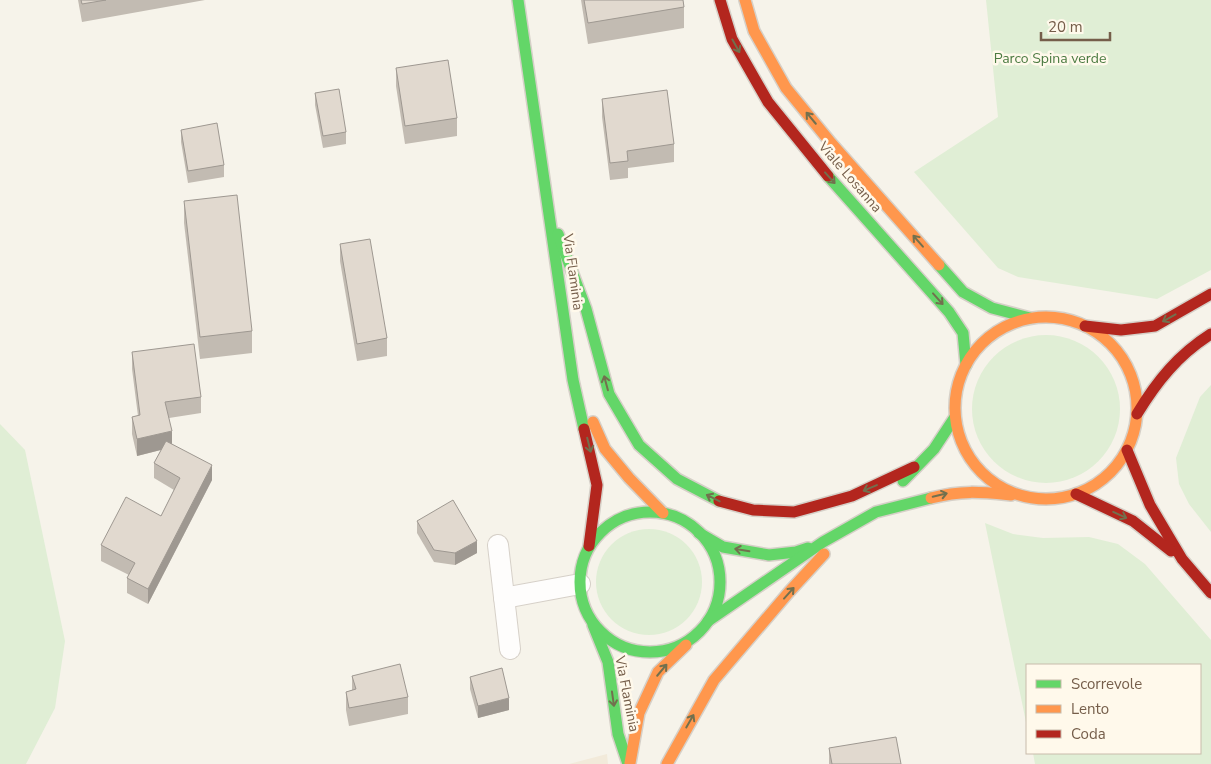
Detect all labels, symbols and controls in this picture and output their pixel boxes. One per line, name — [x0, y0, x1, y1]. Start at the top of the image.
scale bar — [1041, 10, 1110, 42]
text: 20 m — [1048, 17, 1083, 37]
one-way arrow — [731, 39, 741, 53]
park label: Parco Spina verde — [994, 49, 1106, 68]
one-way arrow — [805, 112, 817, 125]
street label: Viale Losanna — [813, 137, 886, 217]
one-way arrow — [824, 171, 836, 184]
street label: Via Flaminia — [558, 232, 588, 311]
one-way arrow — [912, 234, 924, 247]
one-way arrow — [932, 293, 943, 306]
one-way arrow — [1161, 313, 1176, 323]
one-way arrow — [601, 376, 610, 392]
one-way arrow — [585, 436, 594, 452]
one-way arrow — [863, 484, 878, 494]
one-way arrow — [931, 490, 947, 499]
one-way arrow — [706, 493, 721, 503]
one-way arrow — [1112, 511, 1127, 520]
one-way arrow — [735, 544, 751, 554]
one-way arrow — [783, 586, 795, 599]
street label: Via Flaminia — [610, 653, 644, 734]
one-way arrow — [656, 663, 668, 676]
legend — [1026, 664, 1201, 754]
text: Scorrevole — [1071, 674, 1142, 694]
one-way arrow — [608, 691, 618, 707]
text: Lento — [1071, 699, 1109, 719]
one-way arrow — [686, 714, 695, 729]
text: Coda — [1071, 724, 1106, 744]

